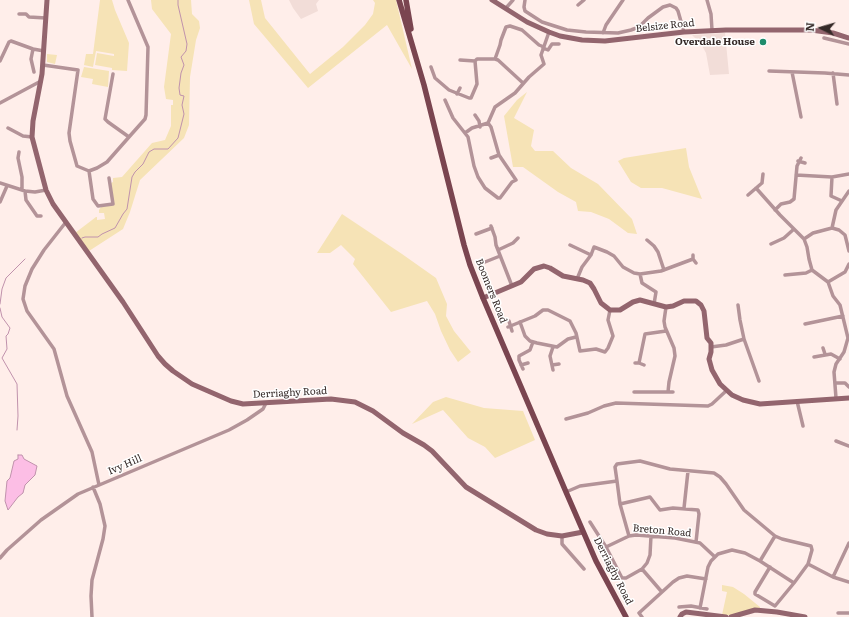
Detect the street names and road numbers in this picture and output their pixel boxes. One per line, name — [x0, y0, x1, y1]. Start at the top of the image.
street label: Belsize Road — [635, 17, 695, 35]
street label: Boomers Road — [473, 257, 509, 325]
street label: Derriaghy Road — [252, 385, 328, 401]
street label: Ivy Hill — [106, 452, 144, 478]
street label: Breton Road — [632, 522, 692, 540]
street label: Derriaghy Road — [591, 535, 635, 607]

